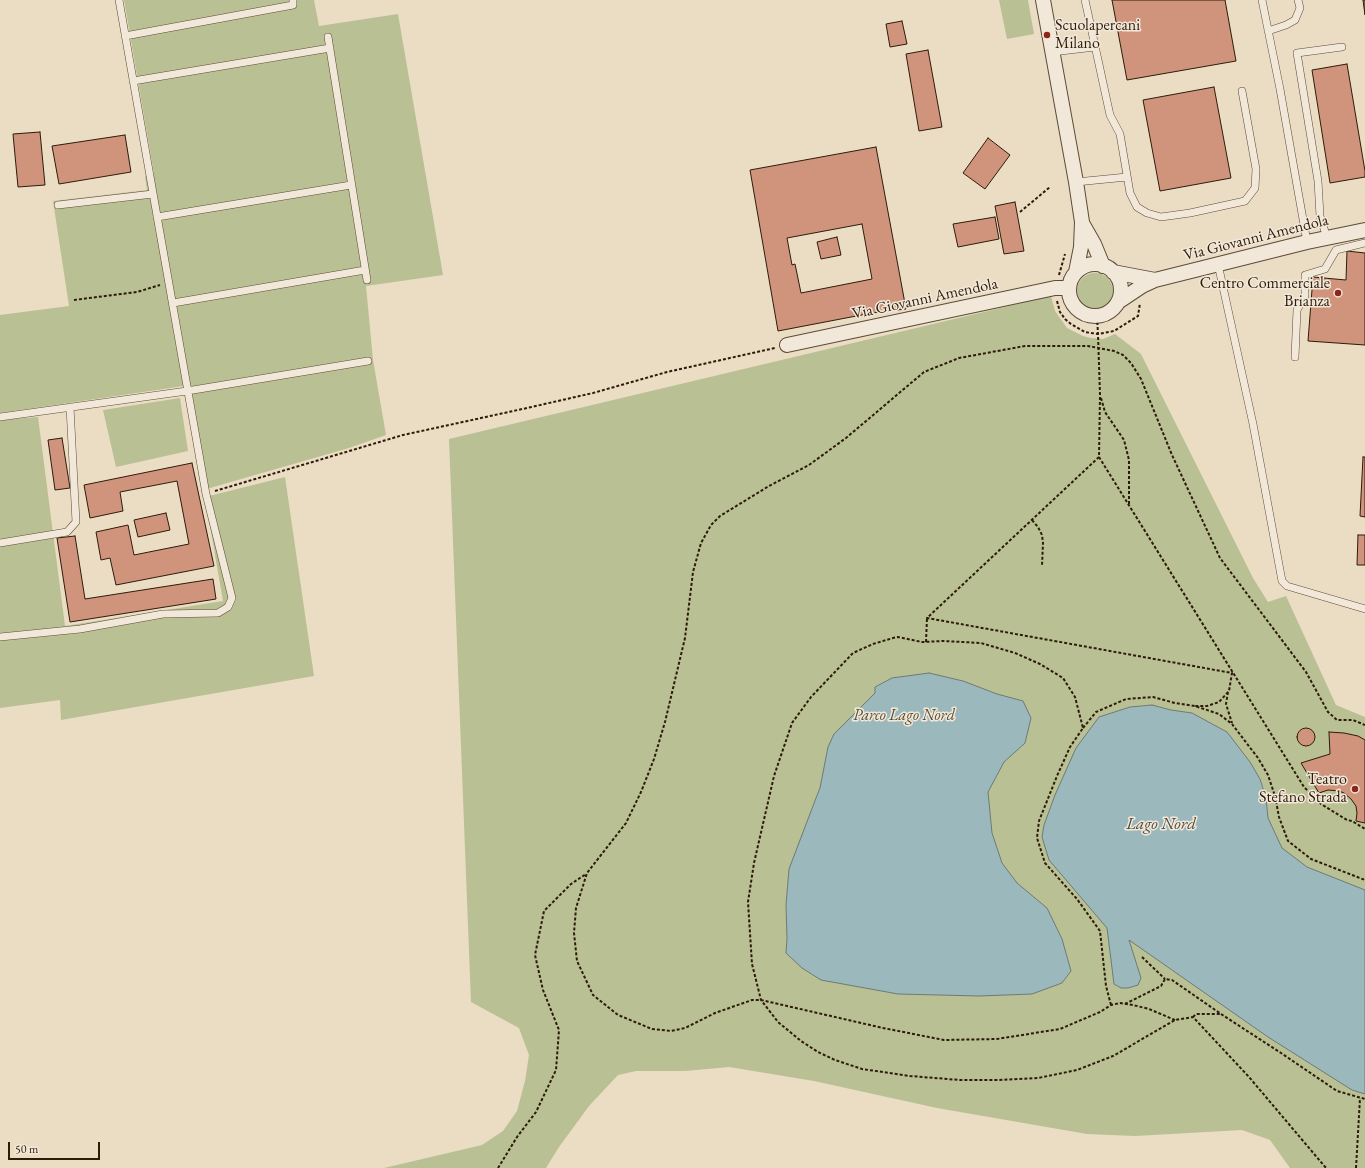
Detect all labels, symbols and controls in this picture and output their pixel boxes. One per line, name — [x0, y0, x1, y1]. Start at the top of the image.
place label: Scuolapercani Milano — [1055, 16, 1140, 54]
marker: Scuolapercani Milano — [1042, 30, 1052, 40]
street label: Via Giovanni Amendola — [1182, 211, 1330, 265]
street label: Via Giovanni Amendola — [850, 274, 1000, 324]
place label: Centro Commerciale Brianza — [1200, 274, 1330, 312]
marker: Centro Commerciale Brianza — [1333, 288, 1343, 298]
park label: Parco Lago Nord — [853, 706, 955, 726]
place label: Teatro Stefano Strada — [1259, 770, 1347, 808]
marker: Teatro Stefano Strada — [1350, 784, 1360, 794]
water label: Lago Nord — [1126, 814, 1196, 834]
scale bar — [10, 1134, 102, 1160]
text: 50 m — [15, 1141, 38, 1157]

